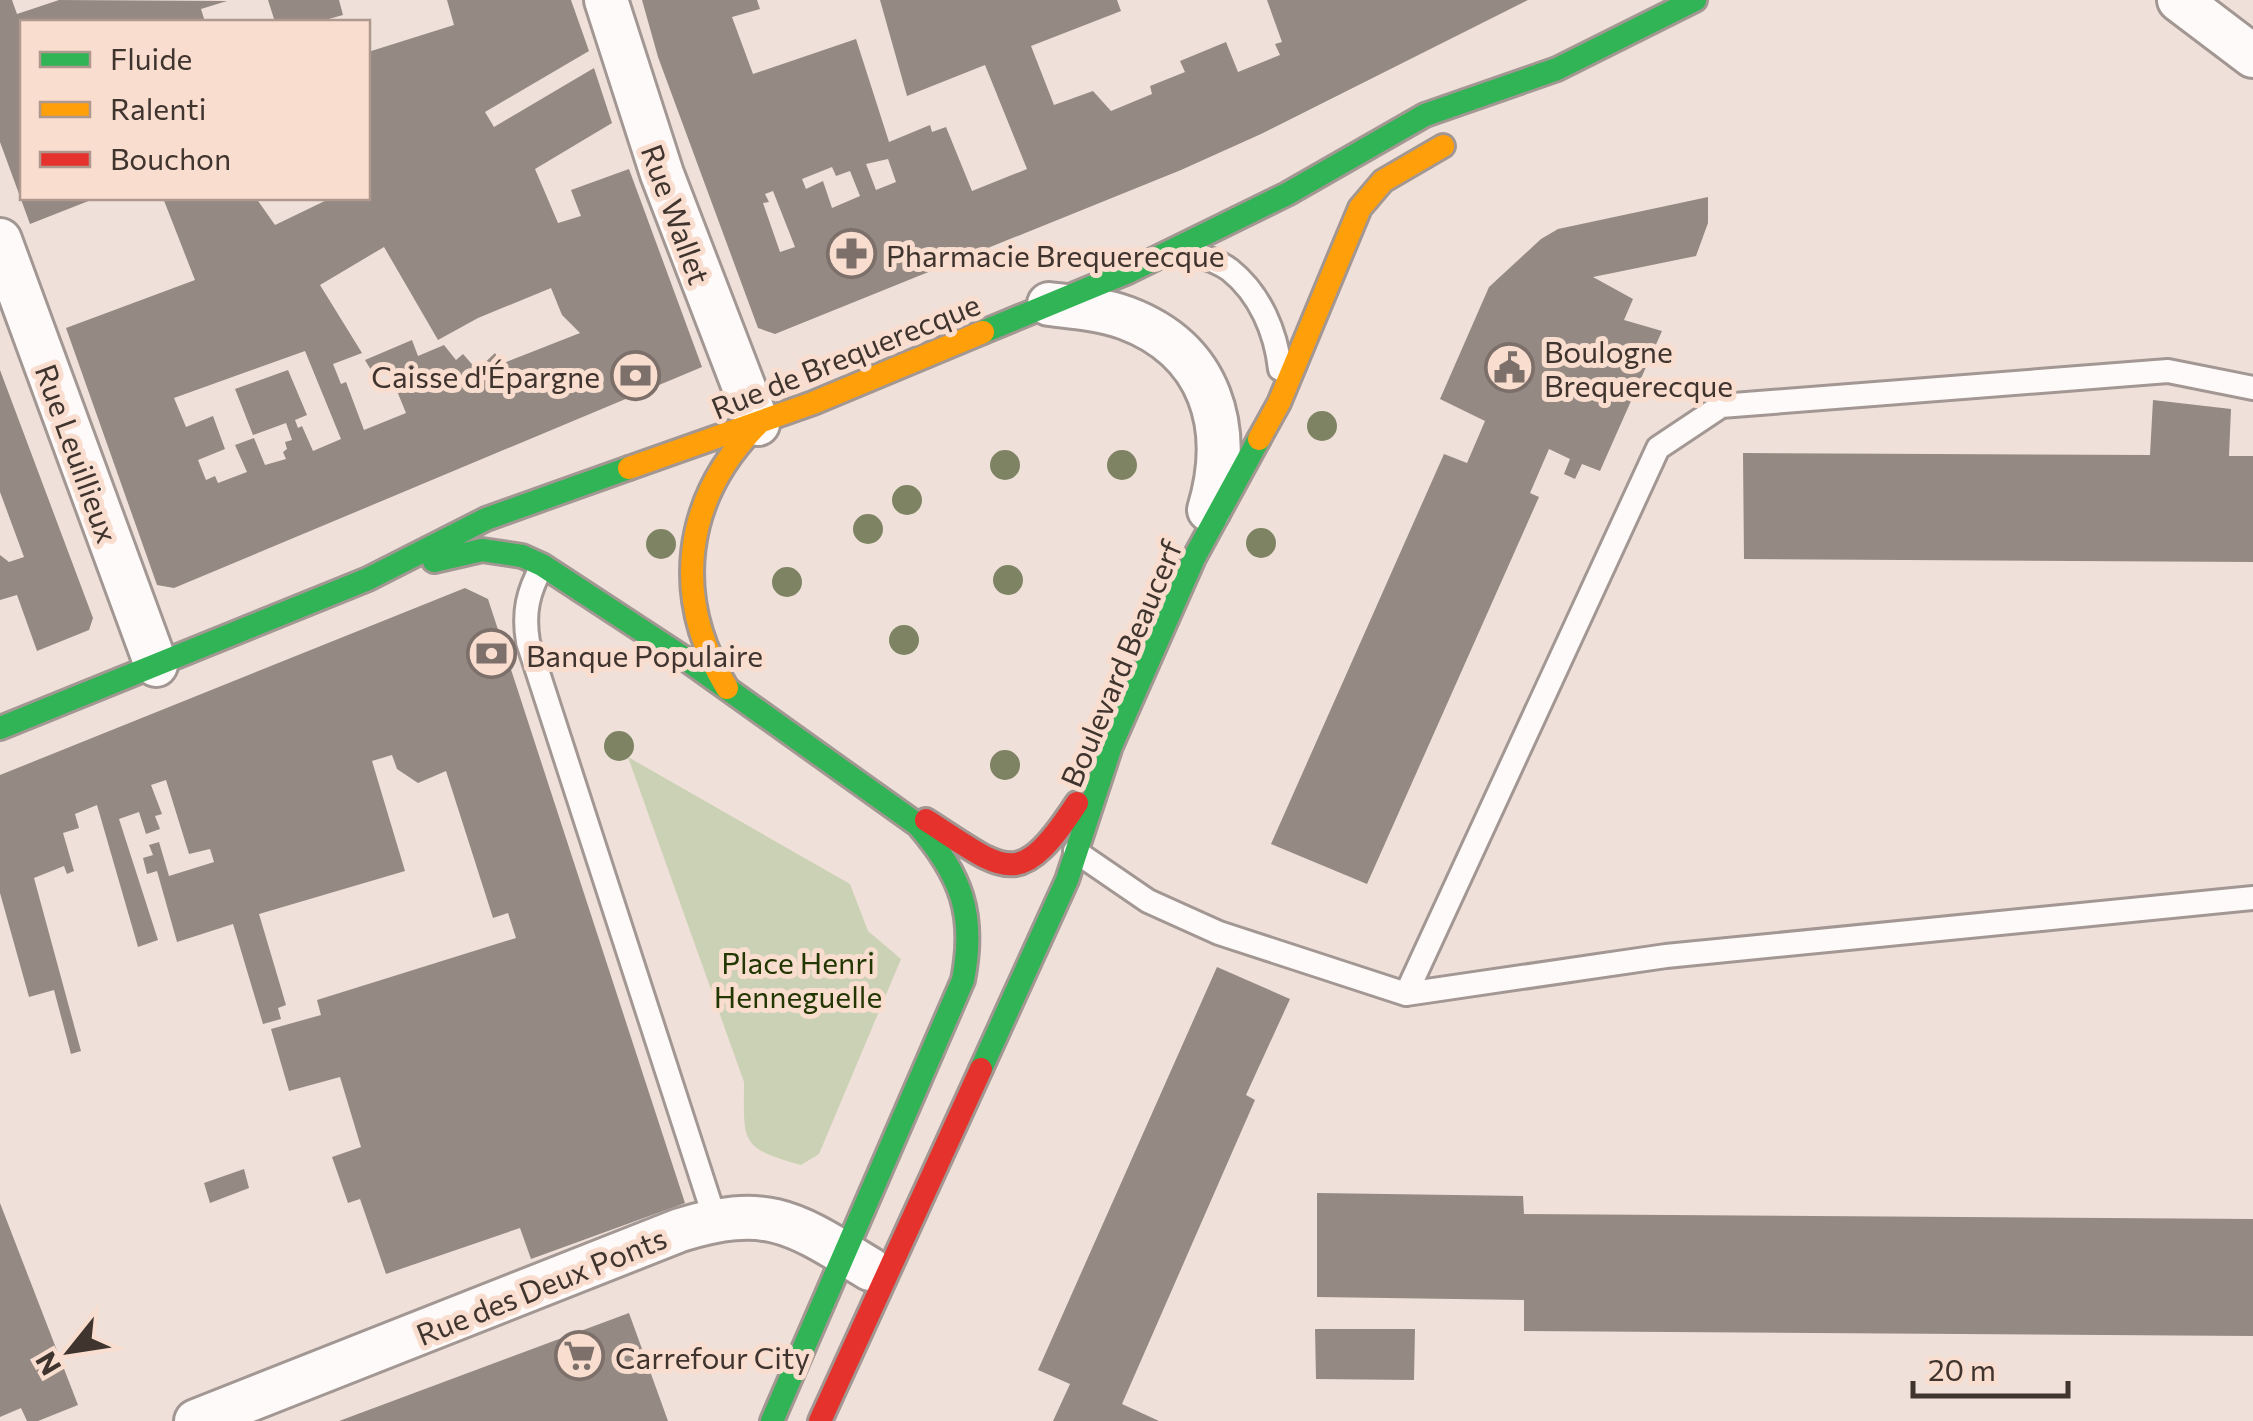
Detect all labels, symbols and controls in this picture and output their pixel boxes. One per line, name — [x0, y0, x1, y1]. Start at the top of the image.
legend — [20, 20, 370, 200]
text: Fluide — [110, 39, 192, 76]
text: Ralenti — [110, 89, 206, 126]
text: Bouchon — [110, 139, 231, 176]
street label: Rue Wallet — [635, 139, 719, 289]
pharmacy icon: Pharmacie Brequerecque — [825, 228, 877, 280]
place label: Pharmacie Brequerecque — [886, 236, 1225, 273]
street label: Rue de Brequerecque — [705, 284, 985, 426]
place label: Boulogne Brequerecque — [1544, 332, 1733, 403]
public building icon: Boulogne Brequerecque — [1483, 341, 1535, 393]
bank icon: Caisse d'Épargne — [609, 349, 661, 401]
place label: Caisse d'Épargne — [371, 357, 600, 394]
street label: Rue Leuillieux — [29, 359, 127, 547]
street label: Boulevard Beaucerf — [1051, 534, 1189, 792]
bank icon: Banque Populaire — [465, 628, 517, 680]
place label: Banque Populaire — [526, 636, 763, 673]
park label: Place Henri Henneguelle — [714, 943, 882, 1014]
street label: Rue des Deux Ponts — [410, 1218, 672, 1352]
north arrow — [20, 1301, 120, 1401]
supermarket icon: Carrefour City — [554, 1330, 606, 1382]
scale bar — [1913, 1336, 2068, 1398]
place label: Carrefour City — [615, 1338, 810, 1375]
text: N — [28, 1346, 67, 1382]
text: 20 m — [1928, 1350, 1996, 1387]

